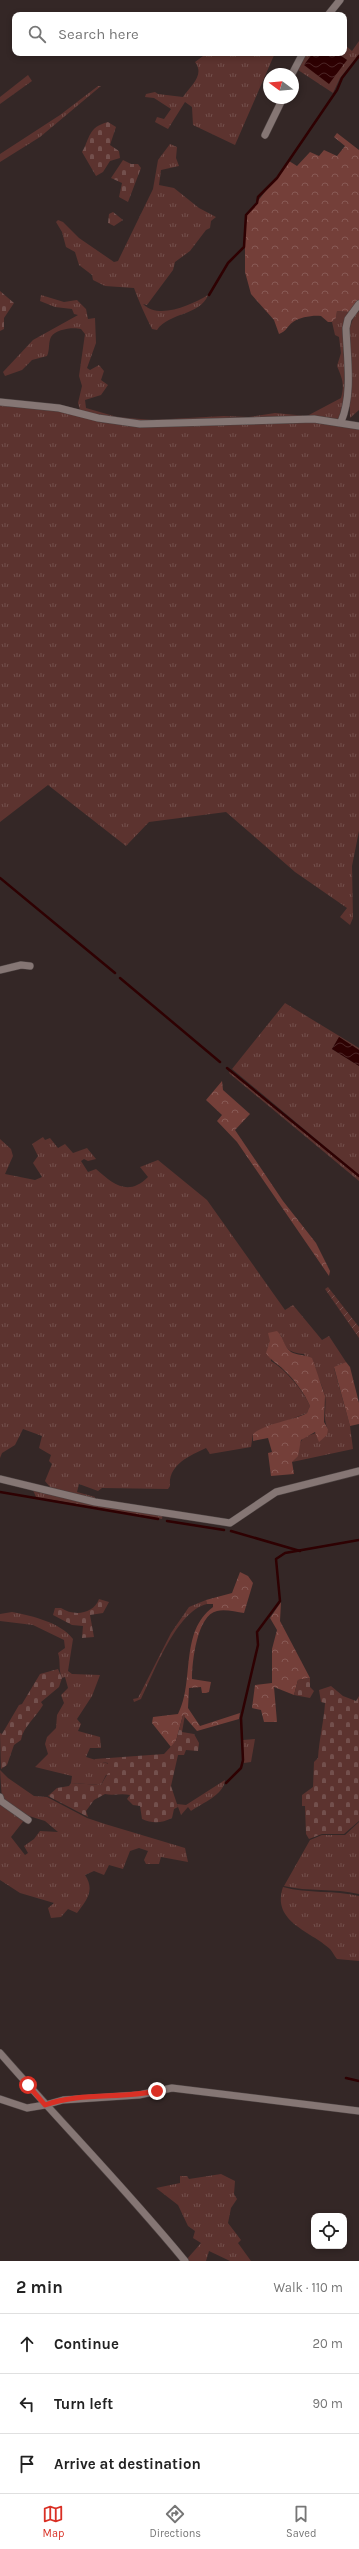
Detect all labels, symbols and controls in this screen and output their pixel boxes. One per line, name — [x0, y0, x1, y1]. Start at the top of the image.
search box — [12, 12, 347, 56]
icon: search — [26, 23, 48, 45]
text: Search here — [58, 25, 139, 43]
north arrow — [263, 68, 299, 104]
route start — [19, 2076, 37, 2094]
route end — [148, 2082, 166, 2100]
map controls — [311, 2213, 347, 2249]
button: locate — [311, 2213, 347, 2249]
text: 2 min — [16, 2277, 63, 2297]
text: Walk · 110 m — [274, 2280, 343, 2295]
icon: ahead — [16, 2333, 38, 2355]
text: Continue — [54, 2335, 119, 2353]
text: 20 m — [313, 2336, 343, 2351]
icon: left — [16, 2393, 38, 2415]
text: Turn left — [54, 2395, 113, 2413]
text: 90 m — [312, 2396, 343, 2411]
icon: arrive — [16, 2453, 38, 2475]
text: Arrive at destination — [54, 2455, 201, 2473]
tab: Map — [42, 2503, 64, 2540]
tab: Directions — [149, 2503, 201, 2540]
tab: Saved — [286, 2503, 317, 2540]

